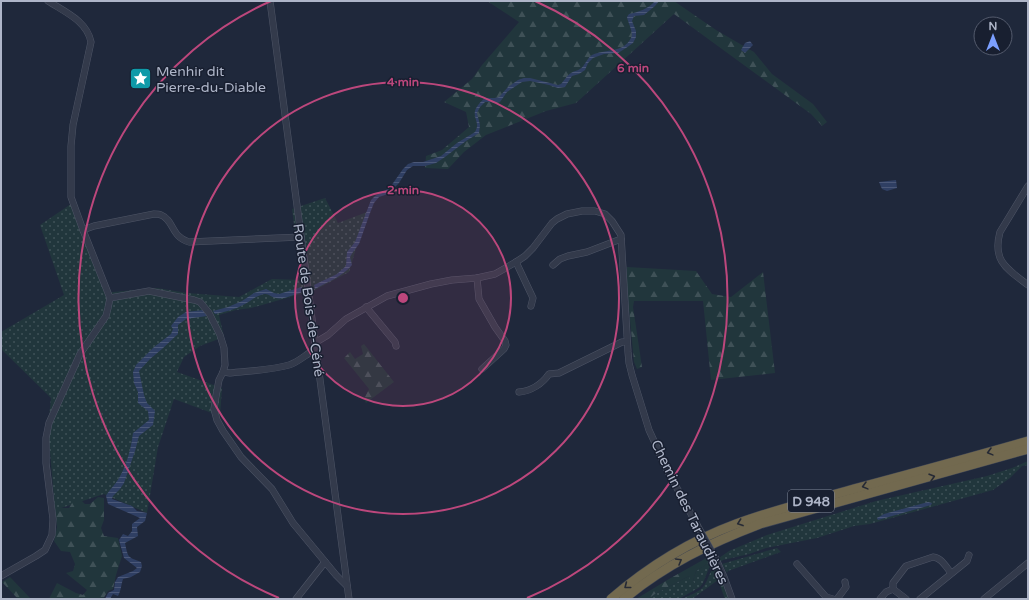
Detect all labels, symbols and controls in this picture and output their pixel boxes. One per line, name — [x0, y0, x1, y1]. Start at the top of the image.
north arrow — [973, 16, 1013, 56]
text: N — [989, 20, 997, 33]
text: 6 min — [617, 61, 649, 75]
place label: Menhir dit Pierre-du-Diable — [156, 63, 266, 96]
place icon: Menhir dit Pierre-du-Diable — [128, 66, 154, 92]
text: 4 min — [387, 75, 419, 89]
text: 2 min — [387, 183, 419, 197]
street label: Route de Bois-de-Céné — [289, 222, 328, 378]
centre of rings — [396, 291, 410, 305]
street label: Chemin des Taraudières — [647, 437, 732, 588]
one-way arrow — [987, 447, 994, 456]
one-way arrow — [928, 473, 935, 482]
one-way arrow — [862, 481, 869, 490]
road number: D 948 — [788, 490, 834, 512]
one-way arrow — [737, 518, 744, 526]
one-way arrow — [675, 558, 682, 565]
one-way arrow — [625, 581, 632, 588]

